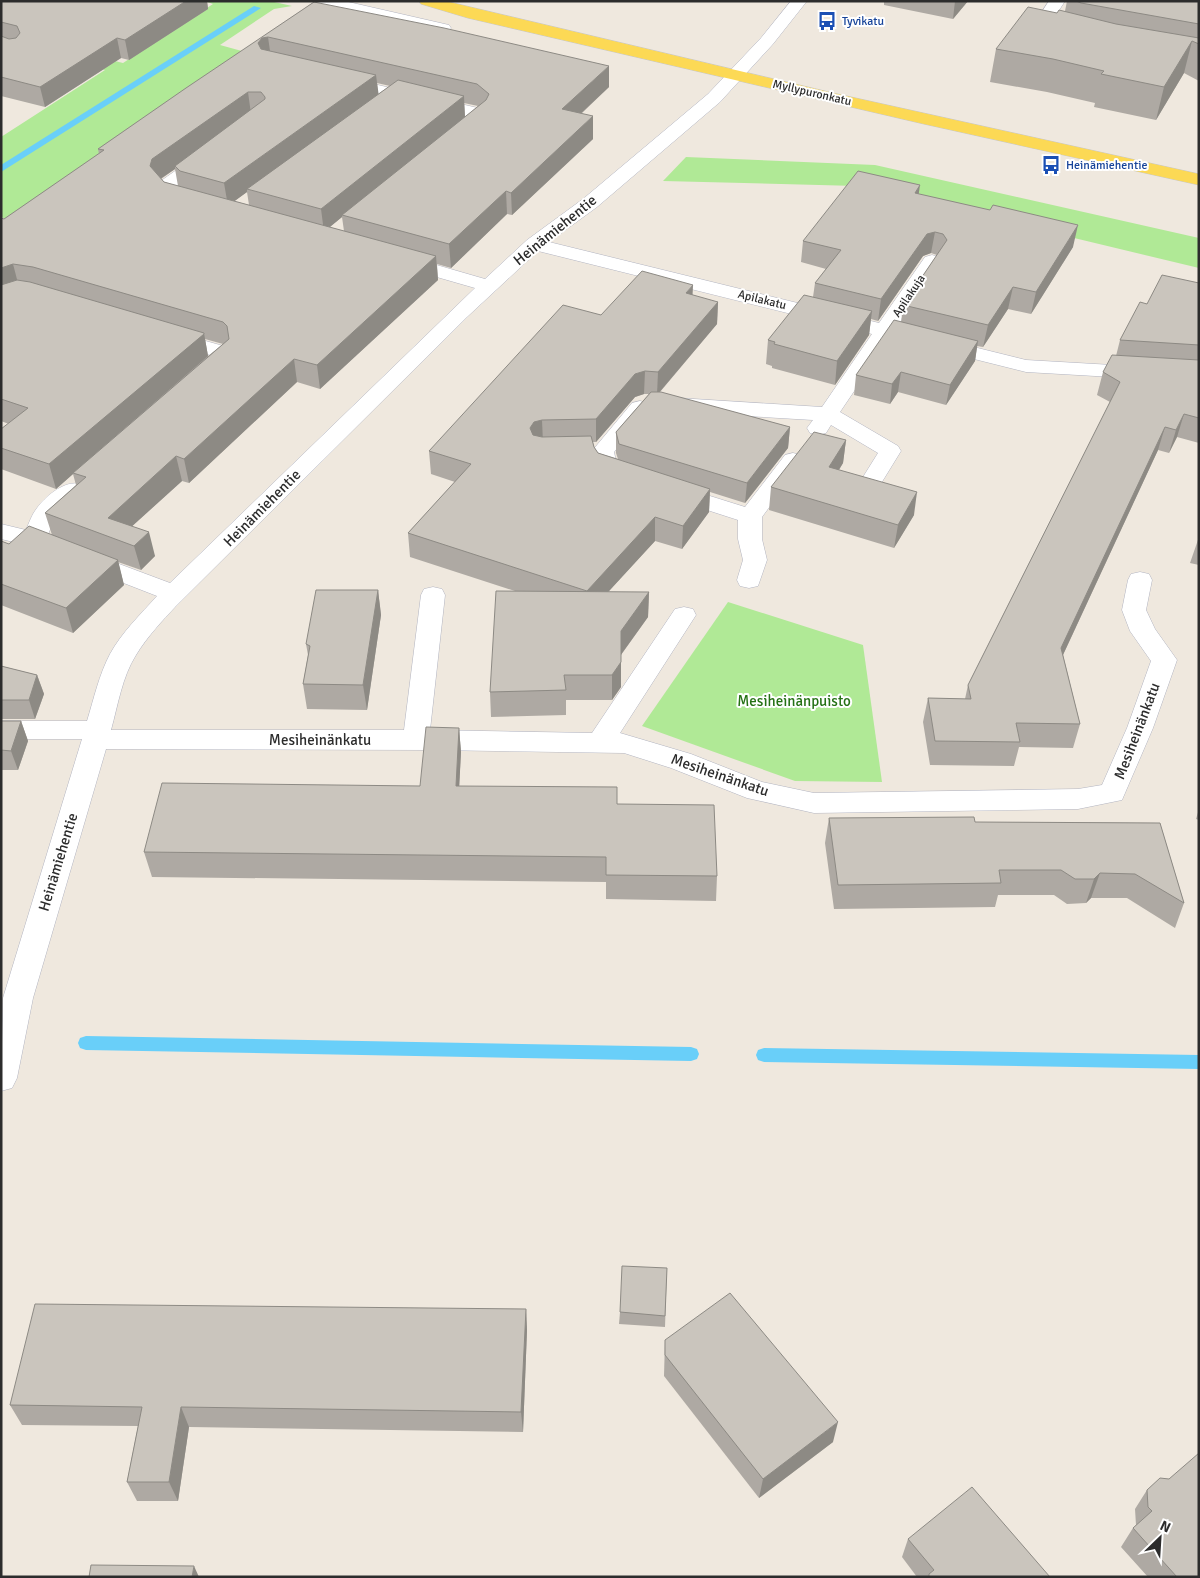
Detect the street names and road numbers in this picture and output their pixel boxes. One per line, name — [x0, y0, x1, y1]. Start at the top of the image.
street label: Myllypuronkatu — [771, 77, 853, 109]
street label: Heinämiehentie — [510, 191, 600, 269]
street label: Apilakuja — [889, 272, 929, 320]
street label: Apilakatu — [736, 287, 788, 313]
street label: Heinämiehentie — [220, 466, 304, 550]
street label: Mesiheinänkatu — [1110, 680, 1164, 782]
street label: Mesiheinänkatu — [269, 731, 371, 749]
street label: Mesiheinänkatu — [669, 750, 771, 800]
street label: Heinämiehentie — [35, 811, 81, 913]

